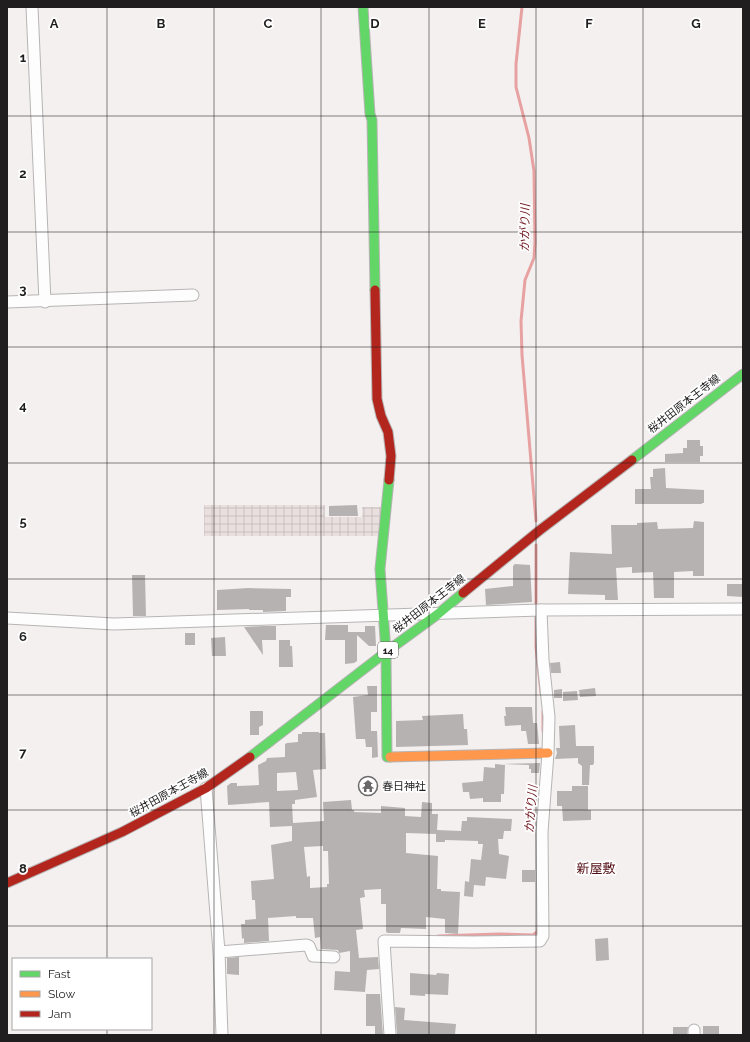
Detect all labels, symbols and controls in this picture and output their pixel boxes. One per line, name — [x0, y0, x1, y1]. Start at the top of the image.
text: A — [50, 16, 59, 31]
text: B — [157, 16, 166, 31]
text: C — [264, 16, 273, 31]
text: D — [370, 16, 380, 31]
text: E — [478, 16, 486, 31]
text: F — [585, 16, 593, 31]
text: G — [691, 16, 701, 31]
text: 1 — [20, 50, 27, 65]
text: 2 — [19, 166, 27, 181]
water label: かがり川 — [518, 202, 532, 252]
text: 3 — [19, 282, 27, 297]
street label: 桜井田原本王寺線 — [645, 372, 723, 436]
text: 4 — [19, 398, 27, 413]
text: 5 — [19, 514, 27, 529]
street label: 桜井田原本王寺線 — [390, 572, 468, 636]
text: 6 — [19, 629, 27, 644]
road number: 14 — [378, 642, 398, 658]
text: 7 — [19, 745, 27, 760]
street label: 桜井田原本王寺線 — [127, 766, 211, 820]
temple icon: 春日神社 — [357, 775, 379, 797]
place label: 春日神社 — [382, 780, 426, 793]
water label: かがり川 — [522, 782, 540, 834]
text: 8 — [19, 861, 27, 876]
district label: 新屋敷 — [576, 861, 616, 876]
legend — [12, 958, 152, 1030]
text: Fast — [48, 967, 71, 981]
text: Slow — [48, 987, 75, 1001]
text: Jam — [48, 1007, 71, 1021]

